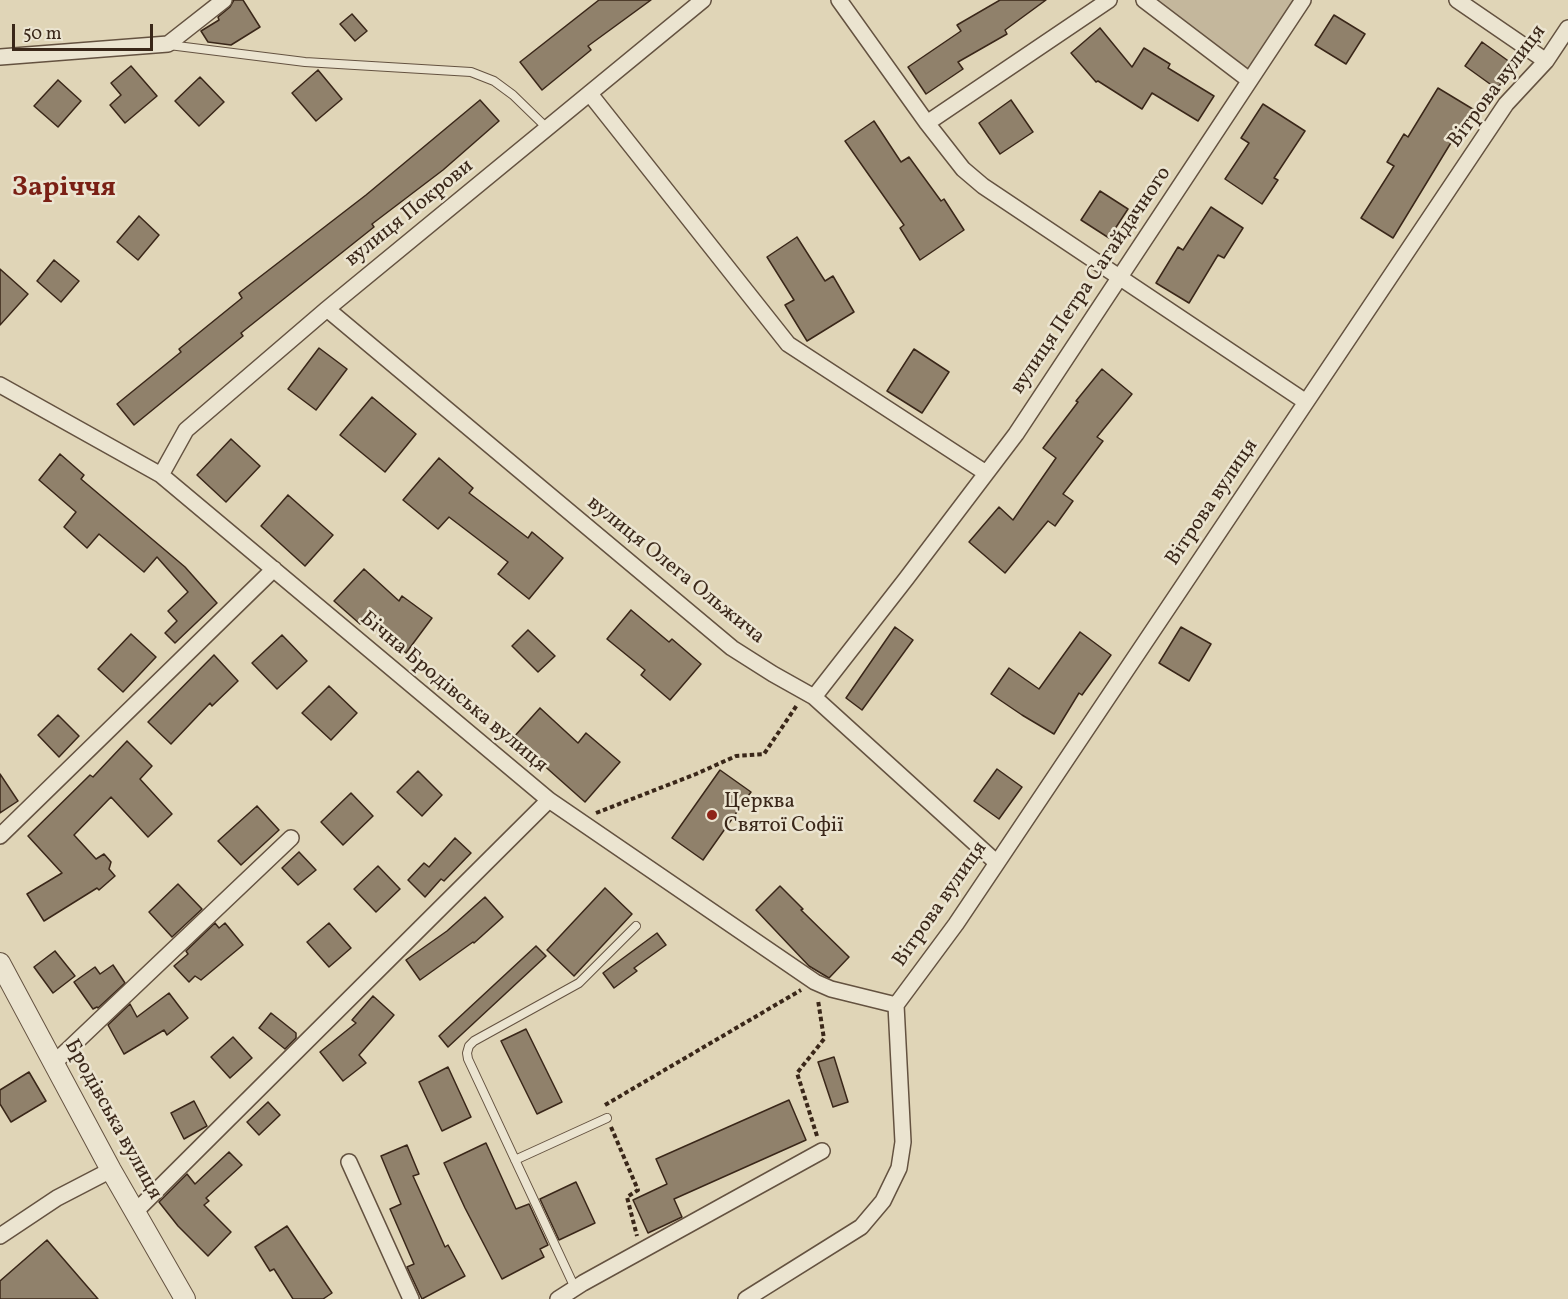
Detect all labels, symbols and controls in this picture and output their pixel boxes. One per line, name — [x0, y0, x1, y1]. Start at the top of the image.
scale bar — [15, 12, 156, 50]
street label: Вітрова вулиця — [1444, 21, 1552, 153]
text: 50 m — [23, 22, 62, 47]
street label: вулиця Покрови — [341, 155, 479, 273]
street label: вулиця Петра Сагайдачного — [1006, 162, 1178, 400]
district label: Заріччя — [12, 174, 116, 206]
street label: Вітрова вулиця — [1161, 435, 1265, 571]
street label: вулиця Олега Ольжича — [581, 491, 769, 651]
street label: Бічна Бродівська вулиця — [354, 607, 552, 779]
place label: Церква Святої Софії — [724, 790, 843, 840]
marker: Церква Святої Софії — [705, 808, 719, 822]
street label: Вітрова вулиця — [888, 837, 994, 973]
street label: Бродівська вулиця — [58, 1036, 166, 1204]

